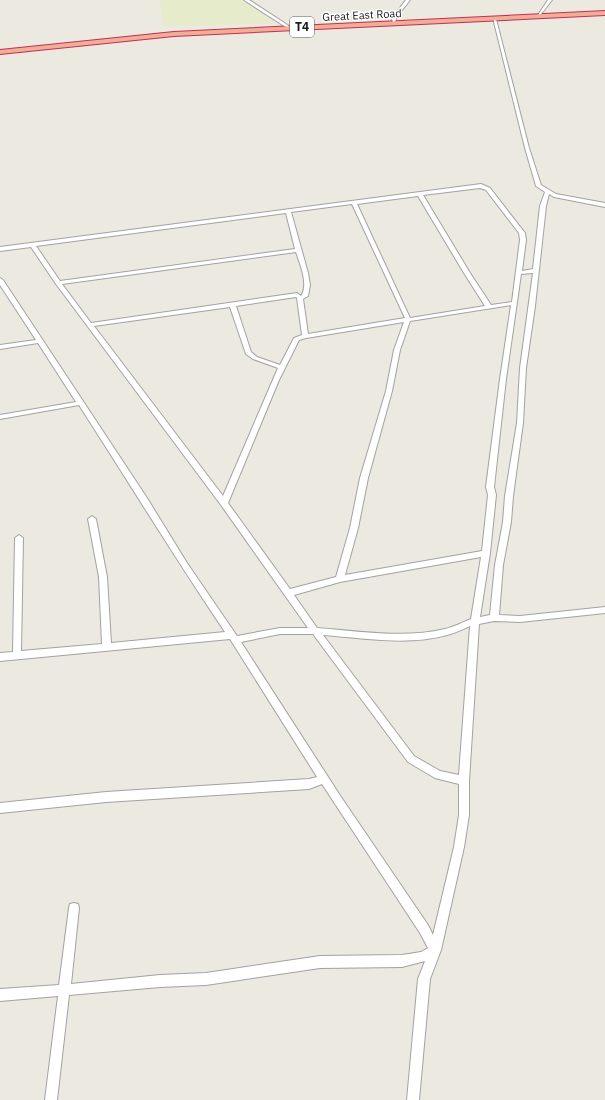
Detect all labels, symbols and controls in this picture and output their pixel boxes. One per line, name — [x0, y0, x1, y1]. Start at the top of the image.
street label: Great East Road — [322, 6, 402, 24]
road number: T4 — [290, 17, 314, 37]

